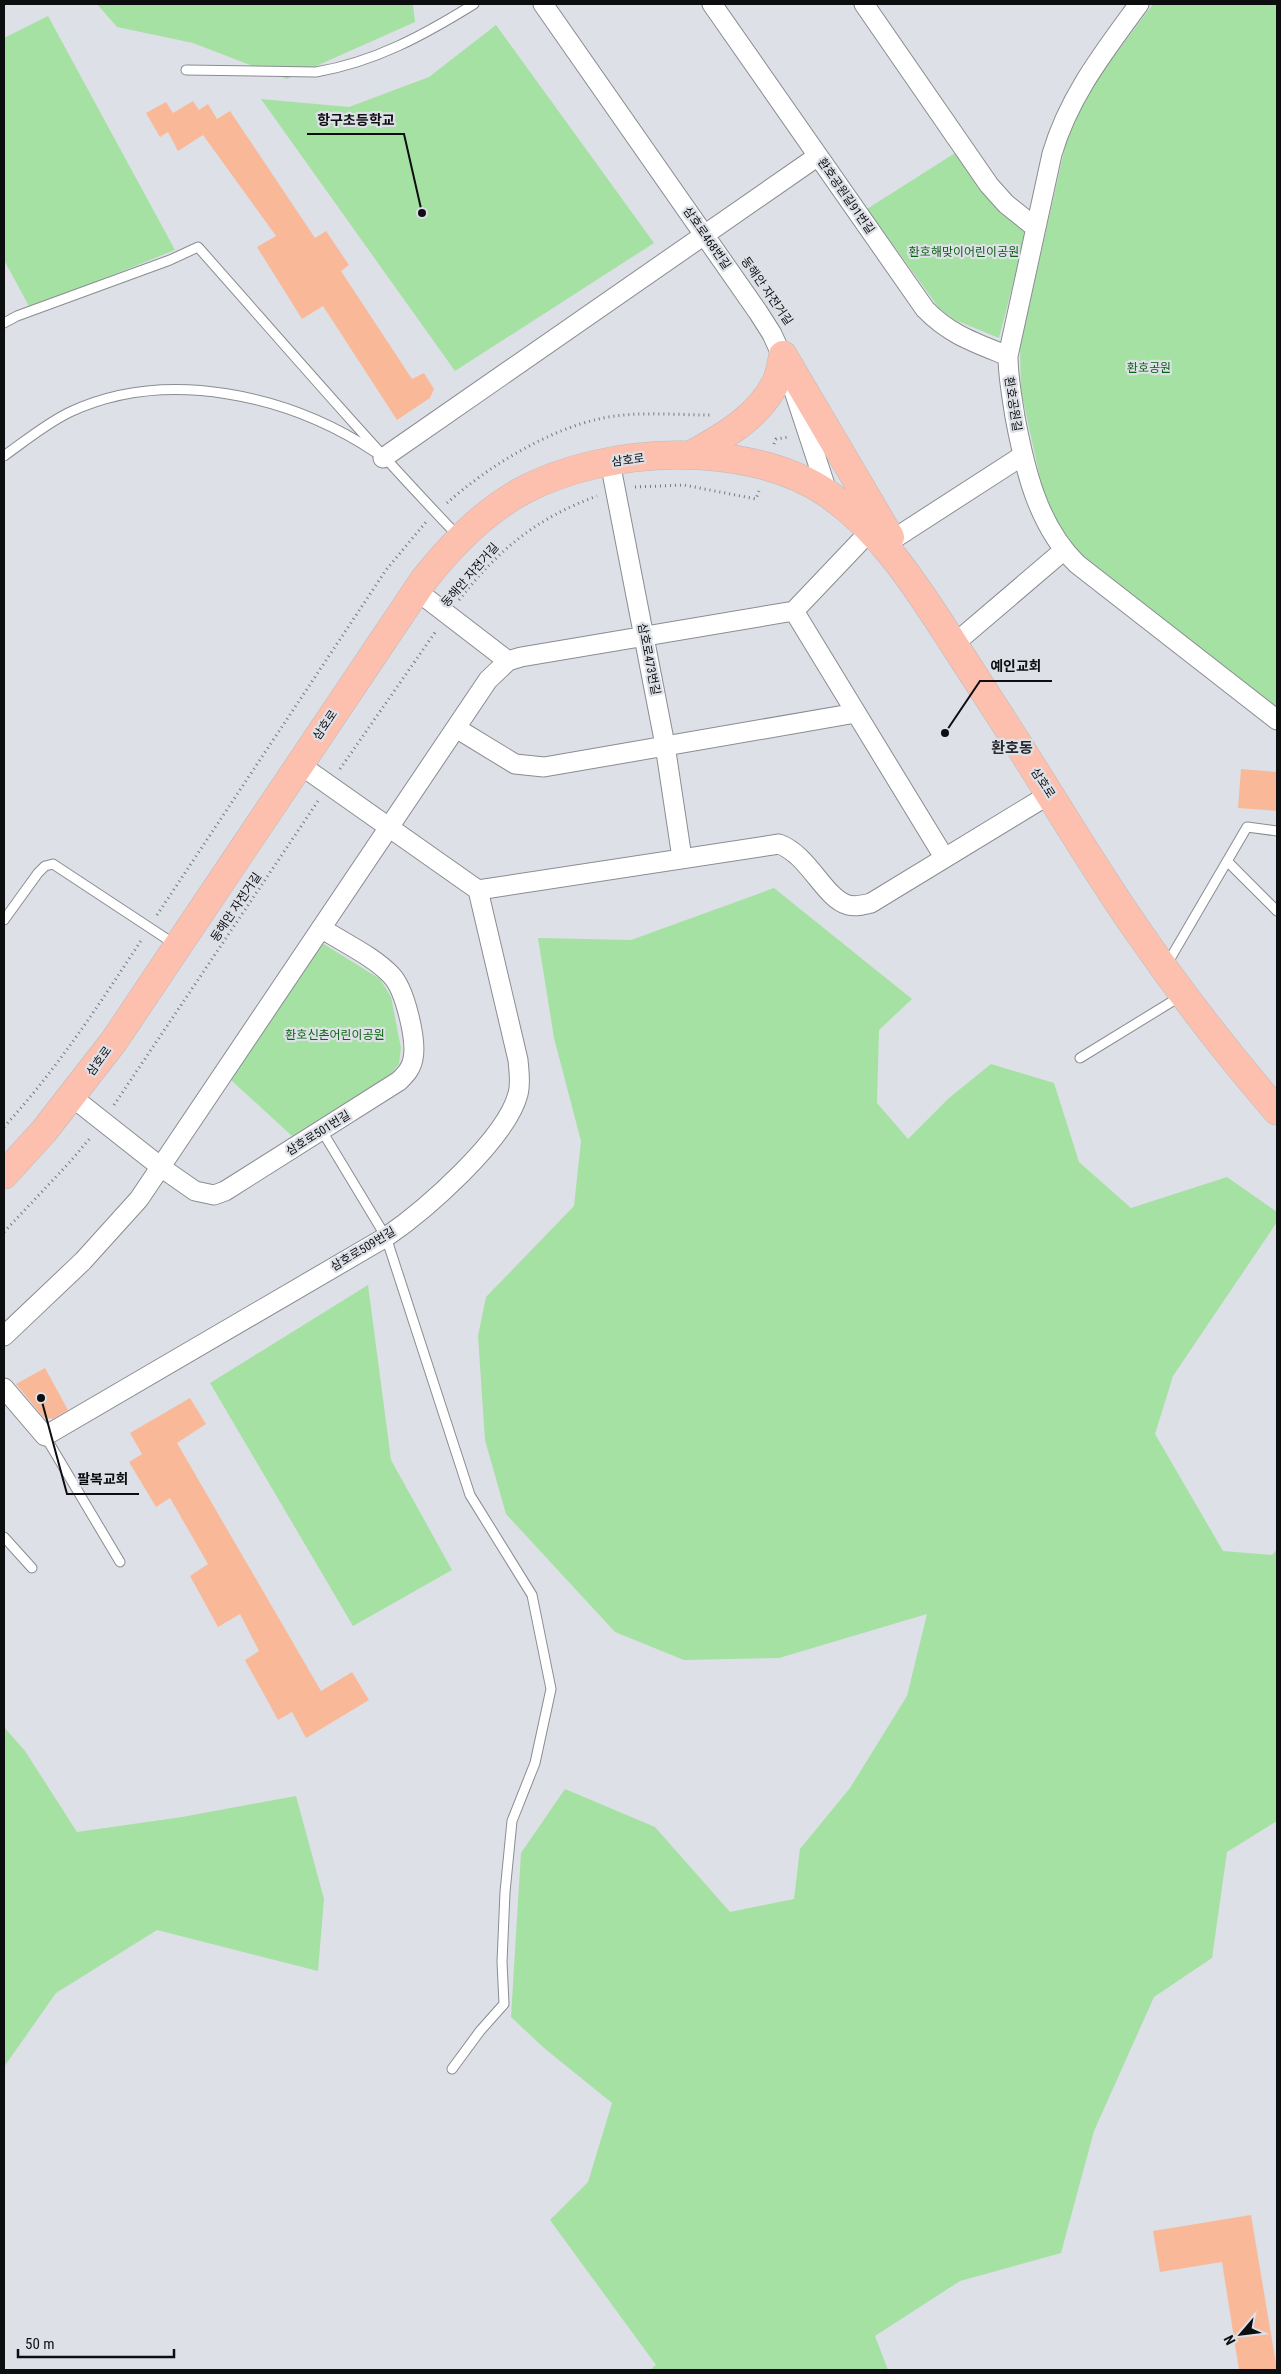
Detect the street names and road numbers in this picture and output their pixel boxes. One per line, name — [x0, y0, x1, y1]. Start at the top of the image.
street label: 환호공원길91번길 — [815, 155, 877, 237]
street label: 삼호로468번길 — [680, 204, 734, 272]
street label: 동해안 자전거길 — [738, 254, 796, 328]
street label: 환호공원길 — [1002, 376, 1024, 432]
street label: 삼호로 — [611, 451, 645, 469]
street label: 동해안 자전거길 — [438, 540, 502, 610]
street label: 삼호로473번길 — [635, 622, 663, 696]
street label: 삼호로 — [310, 707, 340, 743]
street label: 삼호로 — [1028, 765, 1058, 801]
street label: 동해안 자전거길 — [208, 870, 264, 944]
street label: 삼호로 — [84, 1043, 114, 1079]
street label: 삼호로501번길 — [283, 1108, 353, 1158]
street label: 삼호로509번길 — [328, 1224, 398, 1274]

